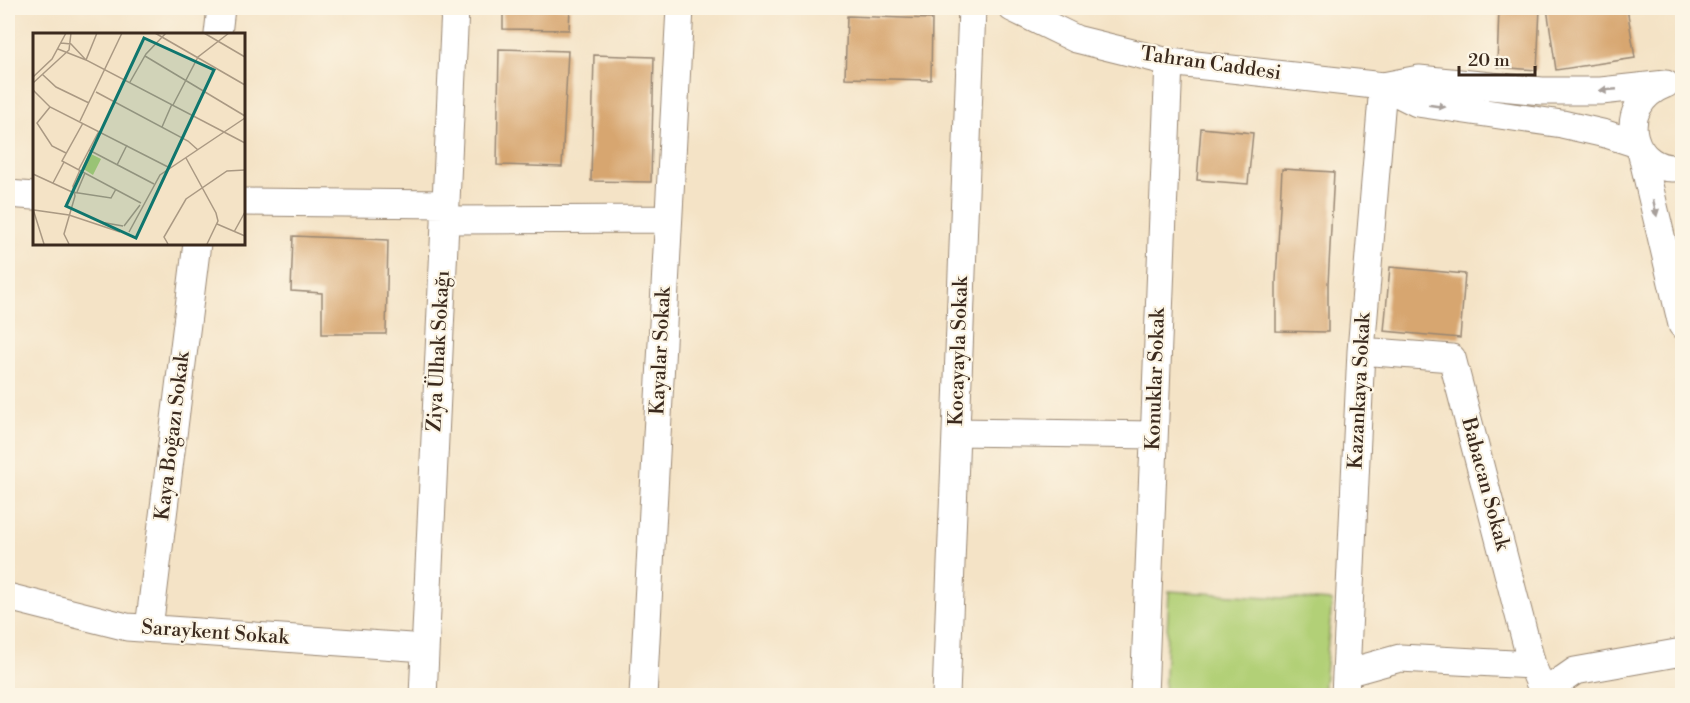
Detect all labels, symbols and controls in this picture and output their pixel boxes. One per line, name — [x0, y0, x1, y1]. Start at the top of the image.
inset map — [33, 33, 244, 244]
scale bar — [1459, 39, 1536, 77]
street label: Tahran Caddesi — [1139, 42, 1283, 86]
text: 20 m — [1468, 49, 1510, 72]
one-way arrow — [1599, 85, 1618, 95]
one-way arrow — [1428, 101, 1447, 110]
one-way arrow — [1650, 199, 1660, 217]
street label: Ziya Ülhak Sokağı — [421, 269, 456, 432]
street label: Kocayayla Sokak — [944, 274, 974, 426]
street label: Kayalar Sokak — [645, 285, 677, 416]
street label: Konuklar Sokak — [1141, 306, 1171, 451]
street label: Kazankaya Sokak — [1343, 311, 1377, 470]
street label: Kaya Boğazı Sokak — [150, 349, 196, 522]
street label: Babacan Sokak — [1455, 414, 1515, 555]
street label: Saraykent Sokak — [140, 615, 291, 651]

